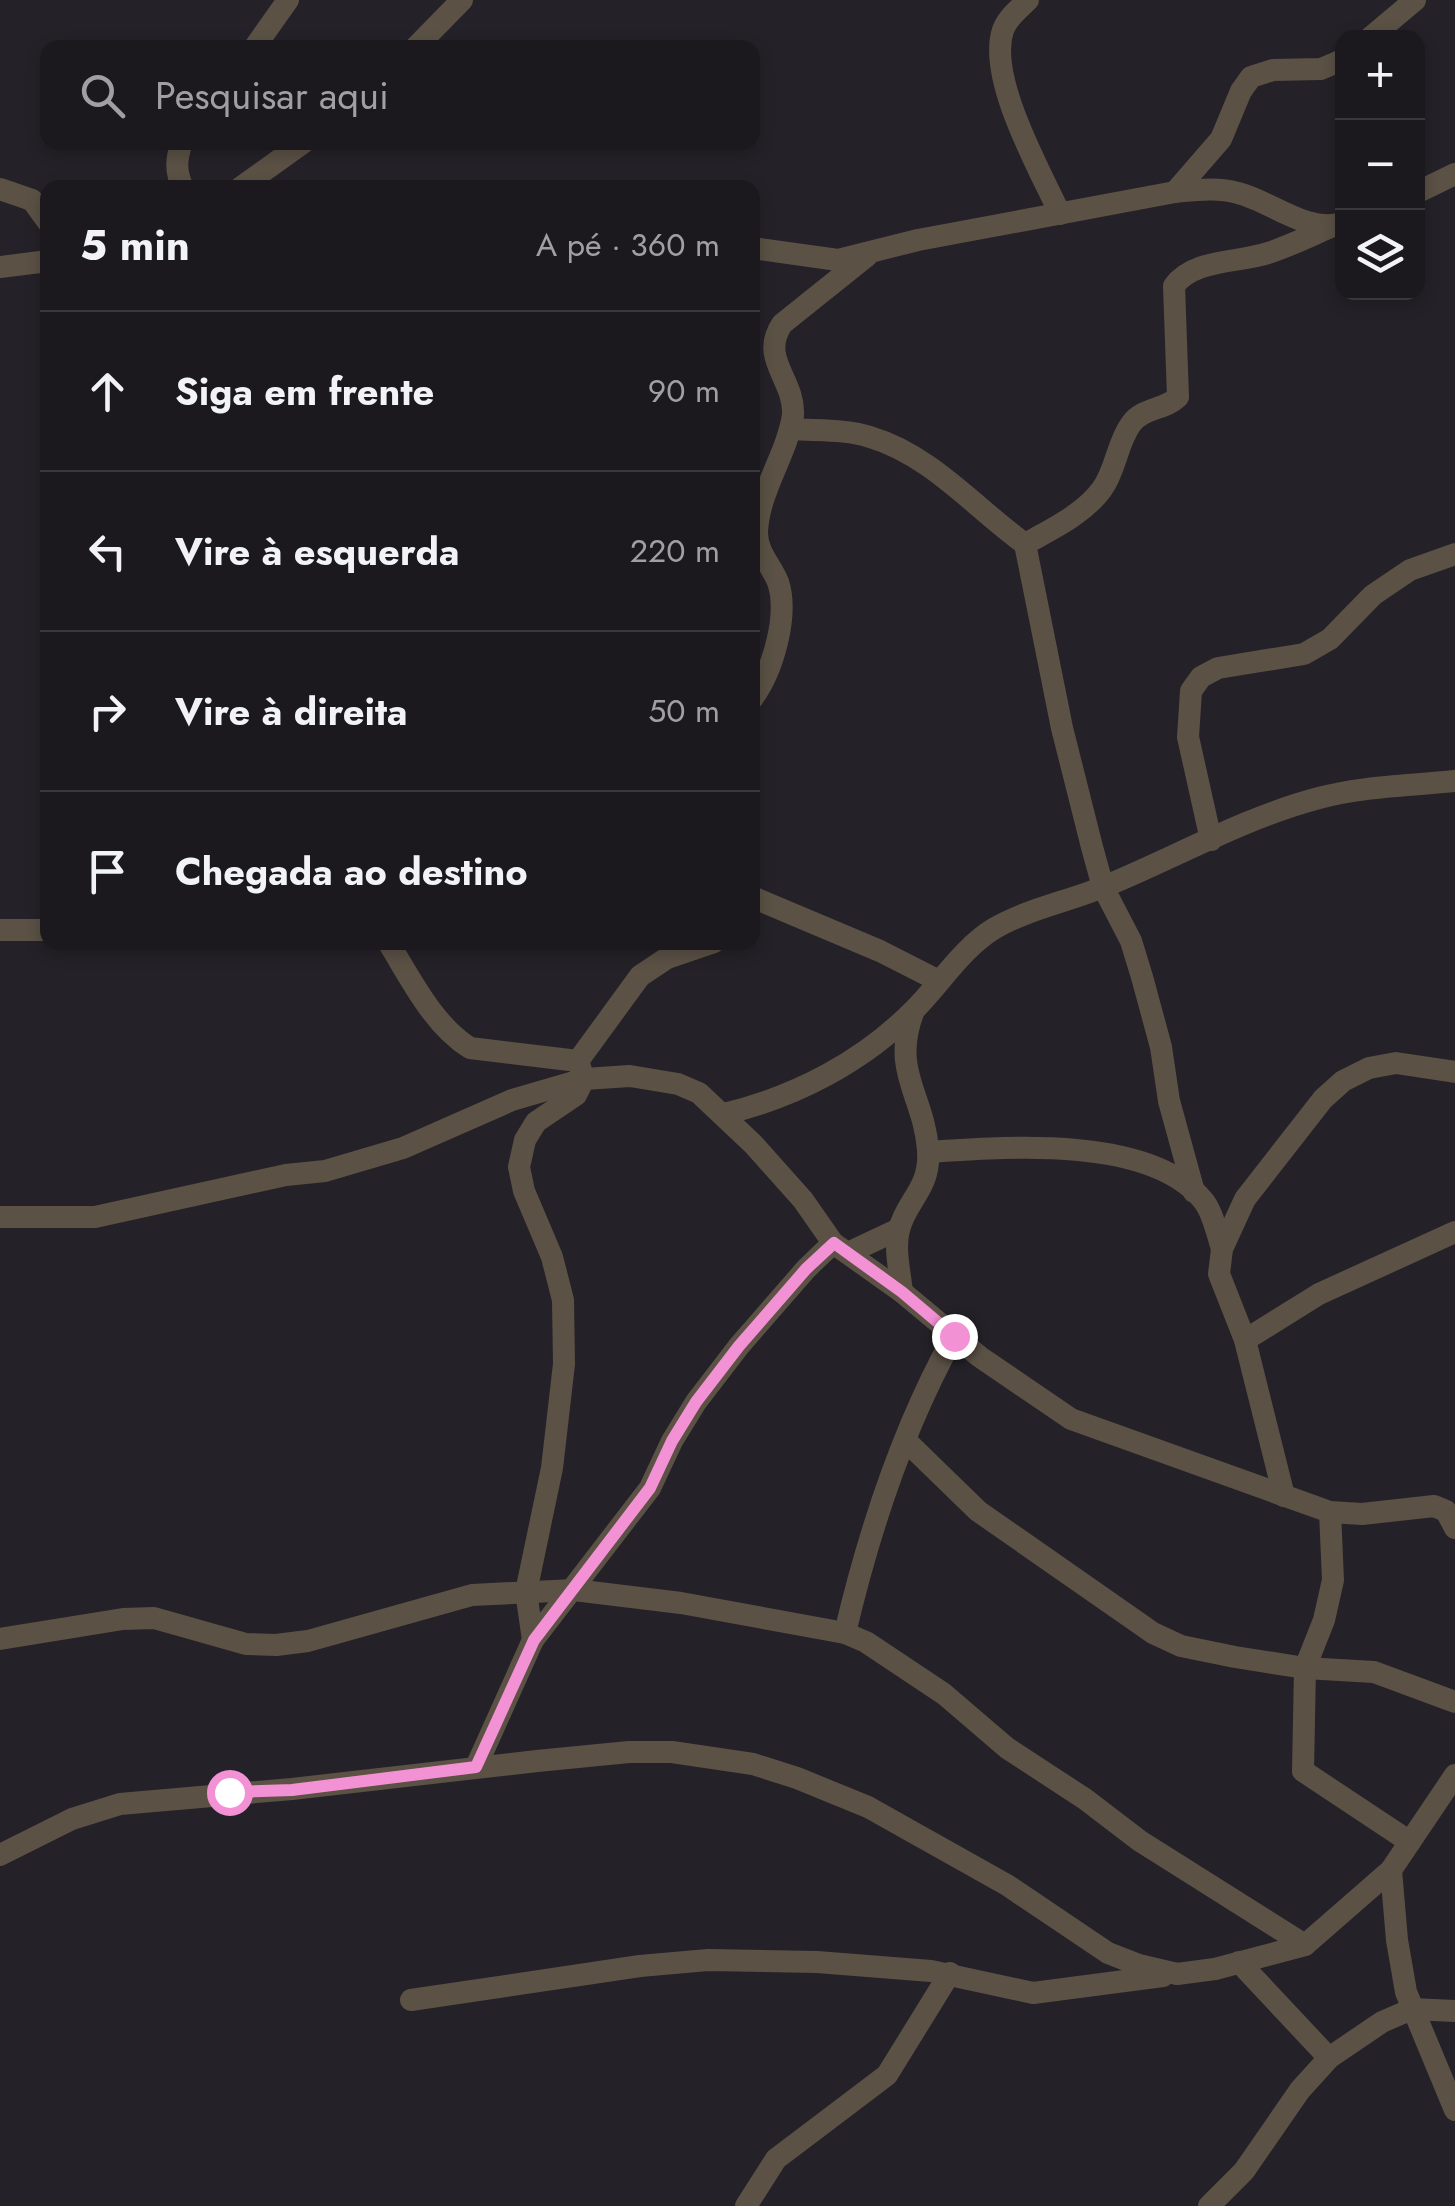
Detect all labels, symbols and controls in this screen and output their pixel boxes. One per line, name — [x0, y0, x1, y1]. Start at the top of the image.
map controls — [1335, 30, 1425, 300]
button: + — [1335, 30, 1425, 120]
search box — [40, 40, 760, 150]
icon: search — [75, 68, 130, 123]
text: Pesquisar aqui — [155, 68, 389, 123]
button: − — [1335, 120, 1425, 210]
button: layers — [1335, 210, 1425, 300]
text: 5 min — [80, 215, 190, 276]
text: A pé · 360 m — [536, 222, 720, 268]
icon: ahead — [80, 364, 135, 419]
text: Siga em frente — [175, 364, 434, 419]
text: 90 m — [648, 368, 720, 414]
icon: left — [80, 524, 135, 579]
text: Vire à esquerda — [175, 524, 459, 579]
text: 220 m — [630, 528, 720, 574]
icon: right — [80, 684, 135, 739]
text: Vire à direita — [175, 684, 408, 739]
text: 50 m — [648, 688, 720, 734]
icon: arrive — [80, 844, 135, 899]
text: Chegada ao destino — [175, 844, 528, 899]
route end — [932, 1314, 978, 1360]
route start — [207, 1770, 253, 1816]

